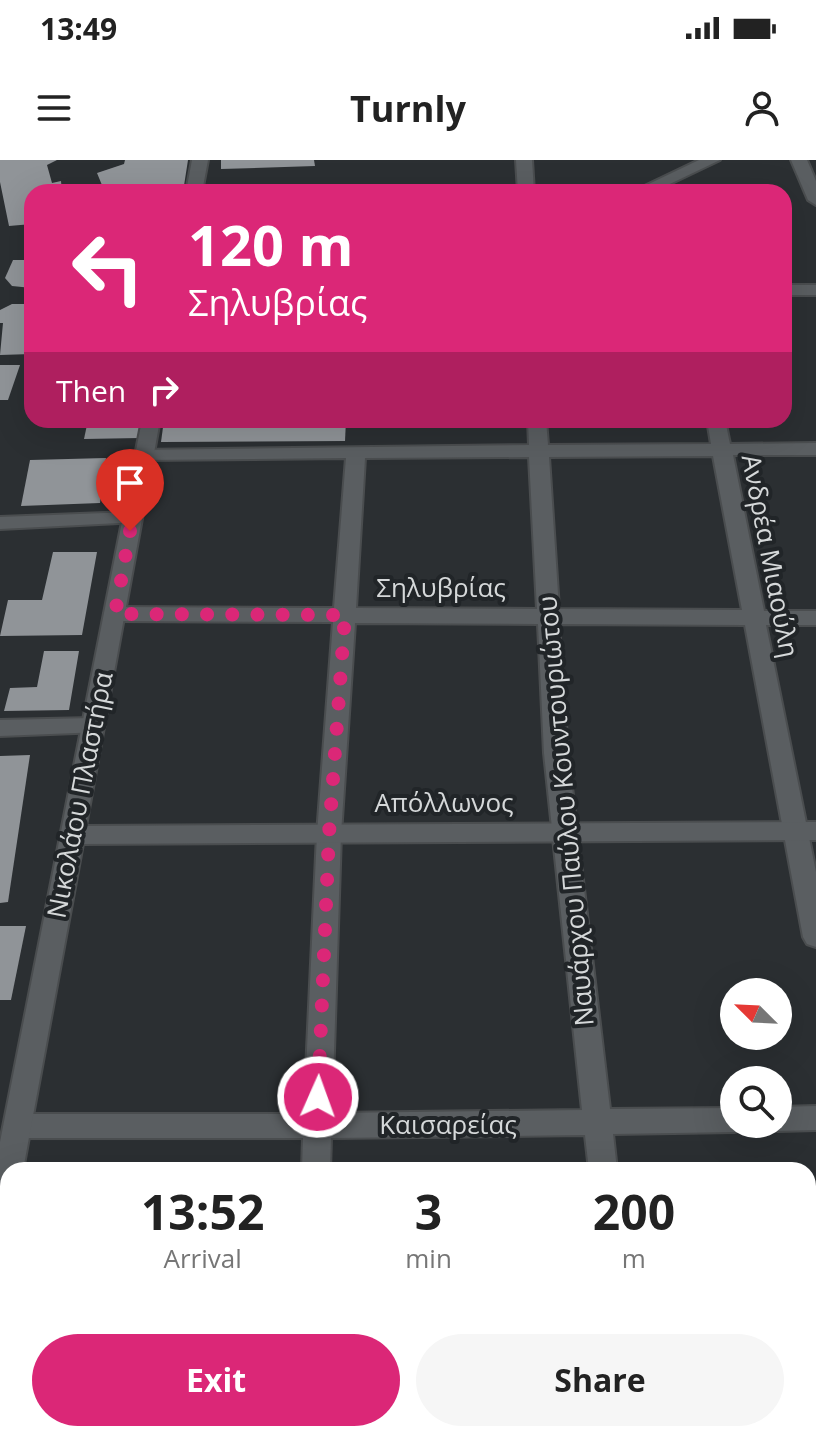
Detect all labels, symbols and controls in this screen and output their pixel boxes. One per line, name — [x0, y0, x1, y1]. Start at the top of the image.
text: 13:49 — [40, 8, 117, 49]
text: Turnly — [350, 84, 466, 133]
icon: menu — [32, 86, 76, 130]
icon: person — [740, 86, 784, 130]
text: 120 m — [188, 206, 354, 282]
icon: left — [56, 216, 160, 320]
text: Σηλυβρίας — [188, 278, 367, 327]
icon: right — [142, 368, 186, 412]
text: Then — [56, 370, 126, 411]
pin — [96, 449, 164, 531]
street label: Ανδρέα Μιαούλη — [734, 451, 808, 660]
icon: arrive — [108, 461, 152, 505]
street label: Σηλυβρίας — [376, 569, 506, 605]
street label: Ναυάρχου Παύλου Κουντουριώτου — [528, 594, 602, 1028]
street label: Νικολάου Πλαστήρα — [37, 668, 121, 921]
street label: Απόλλωνος — [374, 784, 514, 820]
north arrow — [720, 978, 792, 1050]
map controls — [720, 978, 792, 1138]
position arrow — [276, 1055, 360, 1139]
button: search — [720, 1066, 792, 1138]
street label: Καισαρείας — [379, 1106, 517, 1142]
text: 13:52 — [141, 1179, 264, 1244]
text: 3 — [415, 1179, 442, 1244]
text: 200 — [593, 1179, 675, 1244]
text: Arrival — [163, 1240, 242, 1276]
text: min — [405, 1240, 452, 1276]
text: m — [622, 1240, 646, 1276]
button: Exit — [32, 1334, 400, 1426]
button: Share — [416, 1334, 784, 1426]

